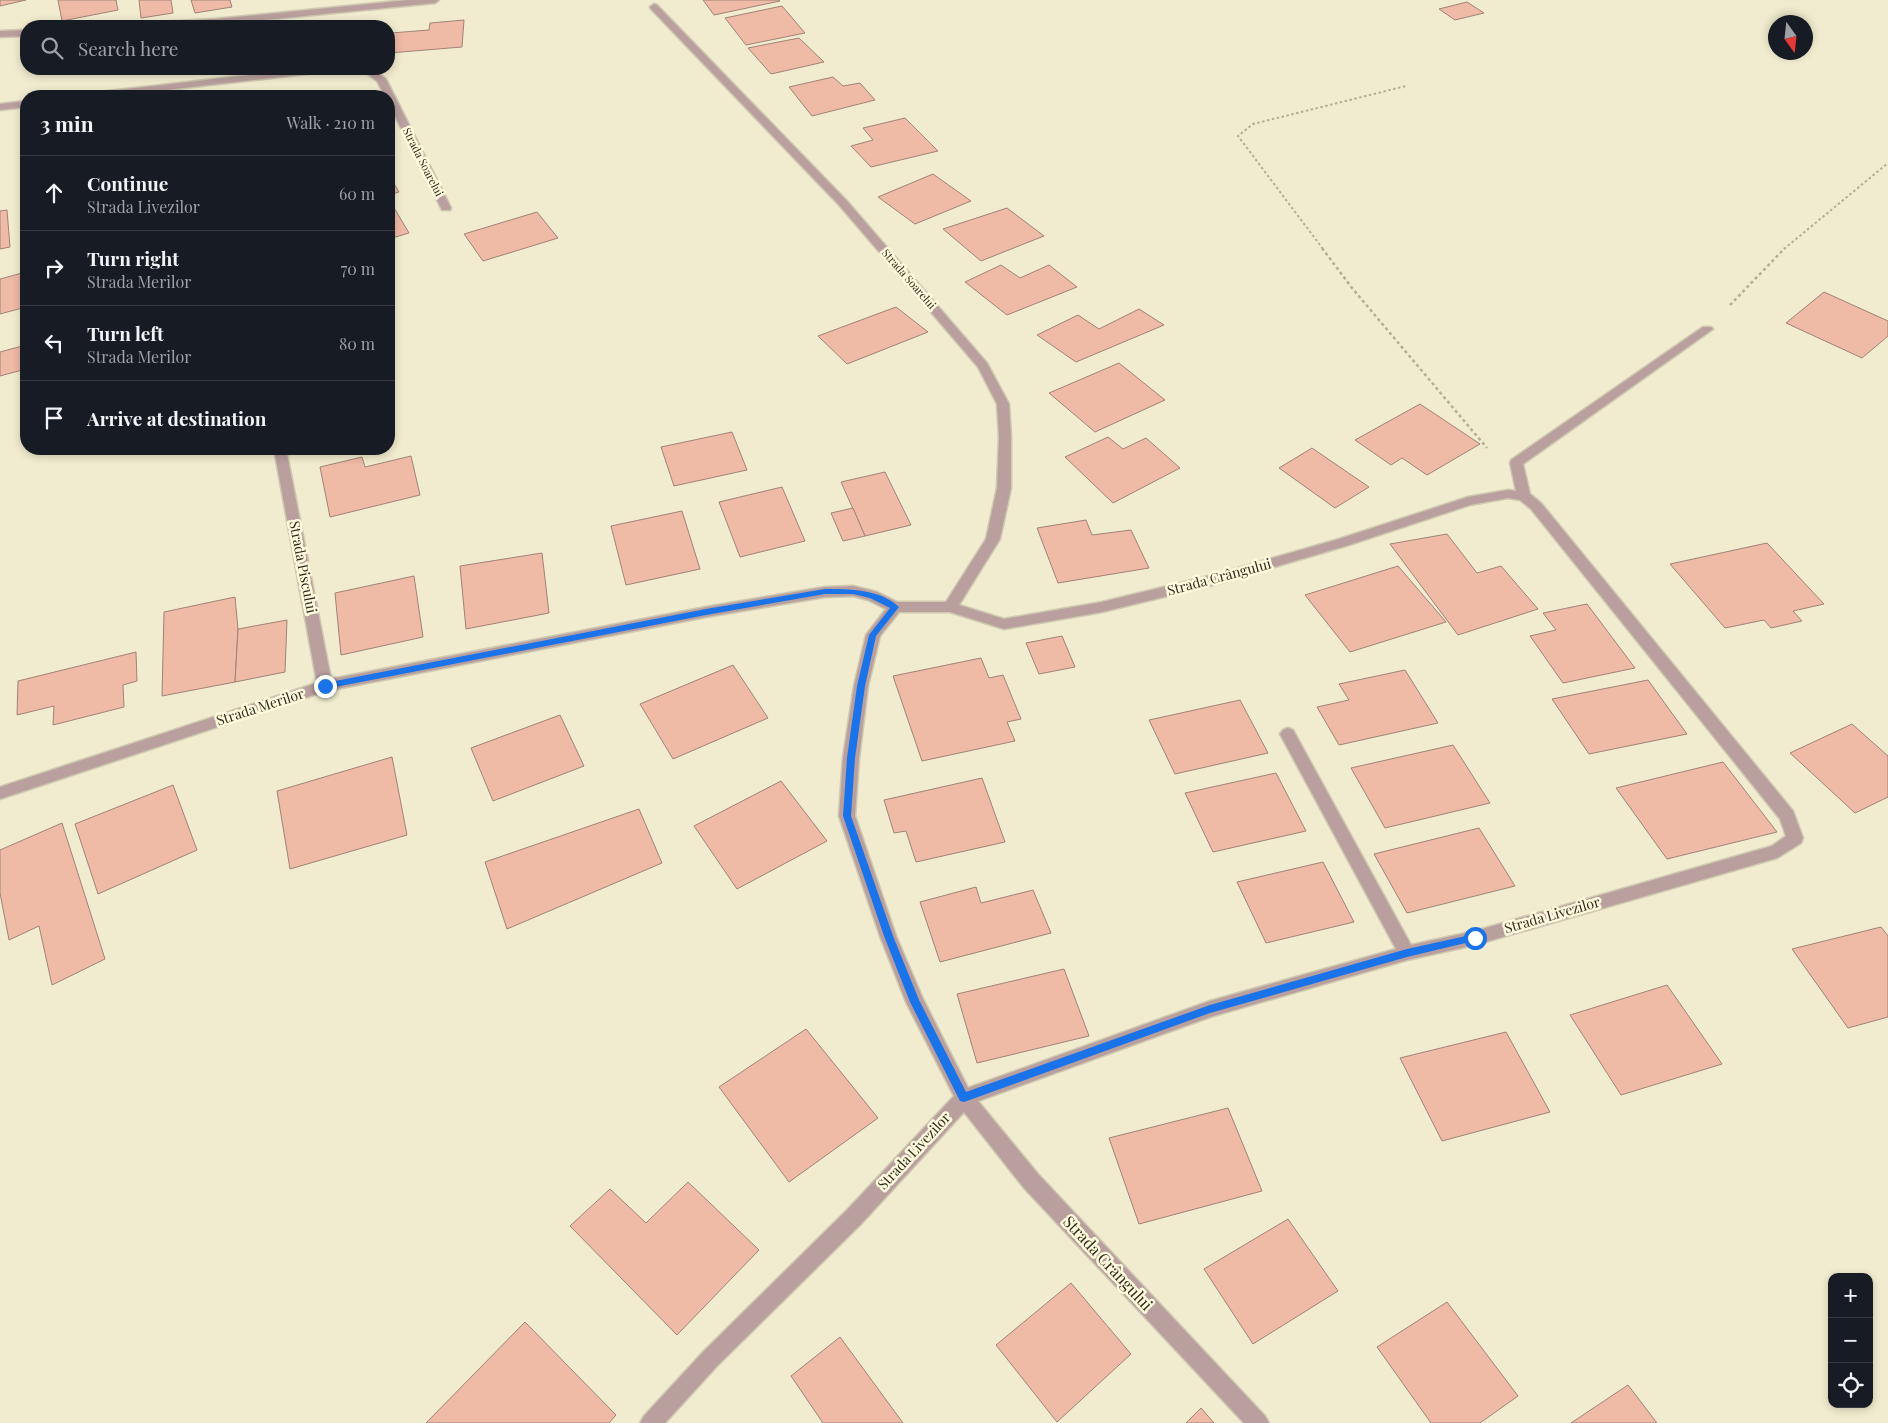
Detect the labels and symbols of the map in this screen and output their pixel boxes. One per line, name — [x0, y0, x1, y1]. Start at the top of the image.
north arrow — [1768, 15, 1813, 60]
street label: Strada Soarelui — [400, 125, 447, 199]
street label: Strada Soarelui — [879, 245, 940, 312]
street label: Strada Piscului — [285, 519, 322, 615]
street label: Strada Crângului — [1165, 553, 1273, 600]
route end — [314, 675, 337, 698]
street label: Strada Merilor — [214, 683, 307, 730]
street label: Strada Livezilor — [1502, 892, 1603, 937]
route start — [1464, 927, 1487, 950]
street label: Strada Livezilor — [873, 1107, 955, 1193]
street label: Strada Crângului — [1059, 1211, 1158, 1315]

